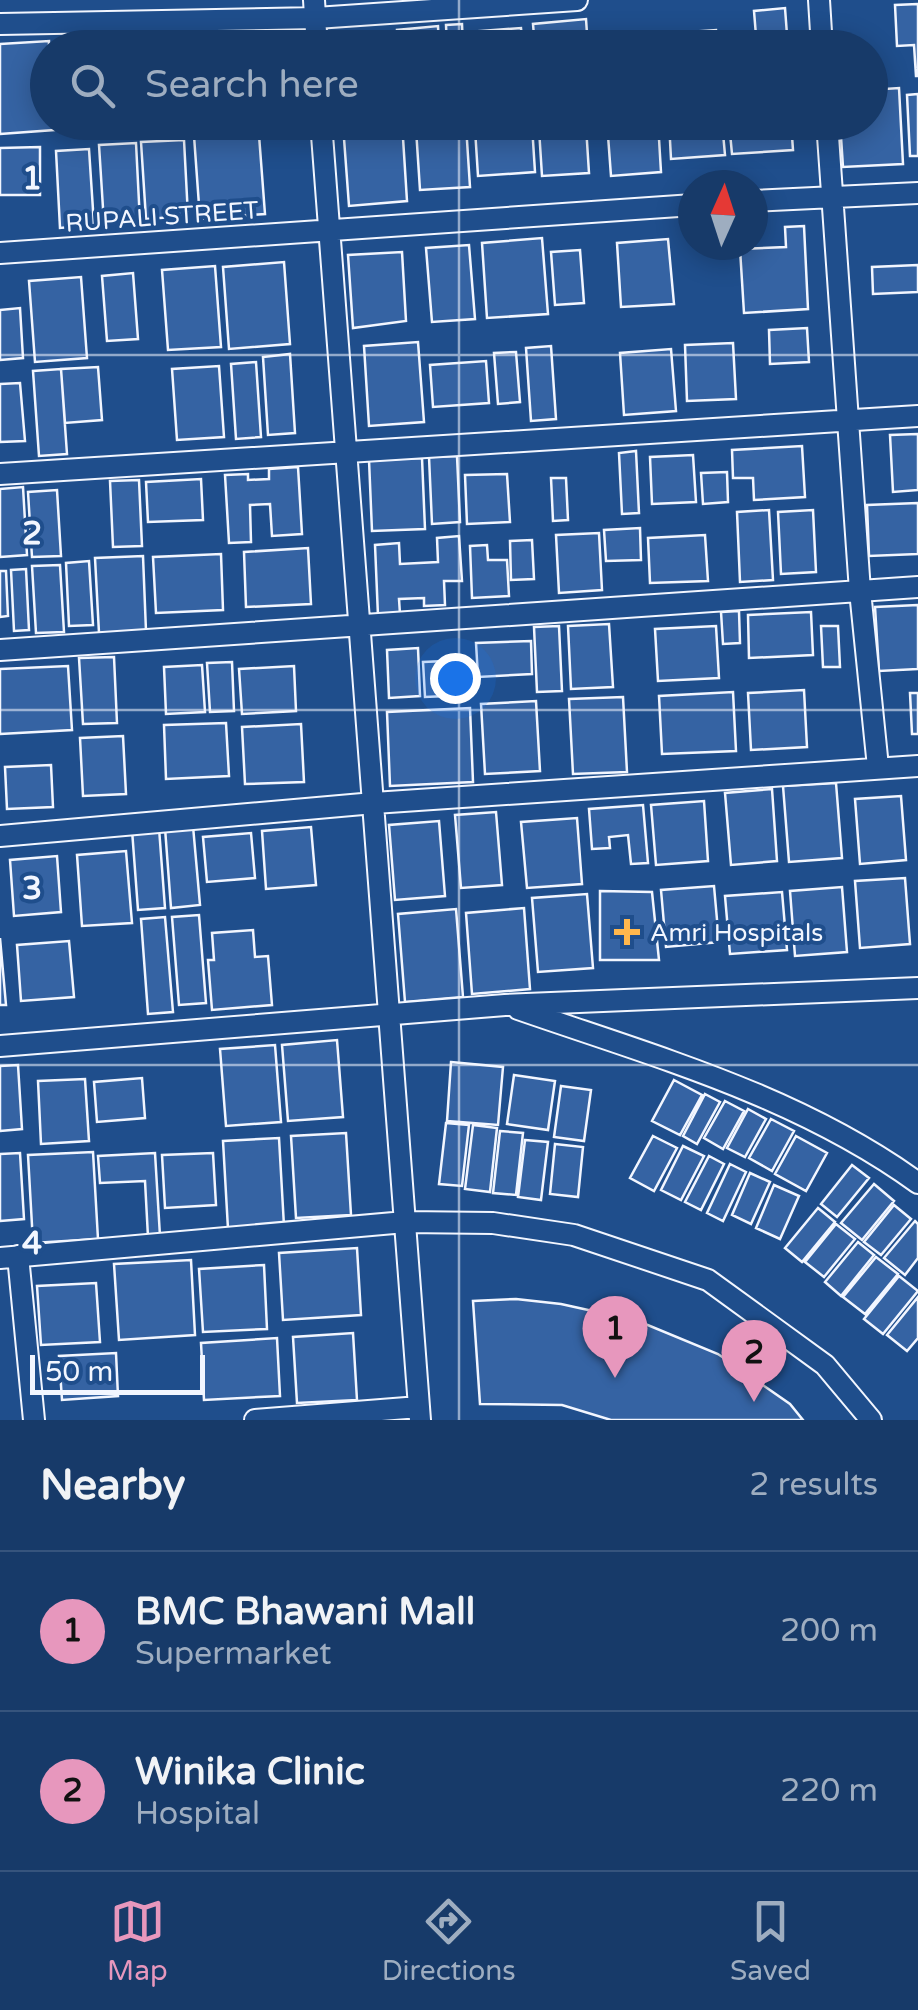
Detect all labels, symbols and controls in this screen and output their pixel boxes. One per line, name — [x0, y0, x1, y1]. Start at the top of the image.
search box — [30, 30, 888, 140]
icon: search — [65, 58, 120, 113]
text: Search here — [145, 62, 359, 108]
text: 1 — [22, 160, 42, 198]
north arrow — [678, 170, 768, 260]
street label: RUPALI STREET — [64, 195, 260, 239]
text: 2 — [22, 515, 42, 553]
your location — [430, 653, 481, 704]
text: 3 — [22, 870, 42, 908]
place label: Amri Hospitals — [650, 918, 823, 948]
marker: Amri Hospitals — [614, 919, 640, 945]
text: 4 — [22, 1225, 42, 1263]
pin: 1 — [582, 1296, 648, 1378]
pin: 2 — [722, 1320, 786, 1402]
scale bar — [30, 1350, 205, 1394]
text: 50 m — [45, 1355, 113, 1389]
text: Nearby — [40, 1460, 185, 1511]
text: 2 results — [749, 1466, 878, 1504]
text: BMC Bhawani Mall — [135, 1589, 475, 1635]
text: 1 — [62, 1612, 83, 1650]
text: 200 m — [780, 1612, 878, 1650]
text: Supermarket — [135, 1635, 332, 1673]
text: Winika Clinic — [135, 1749, 365, 1795]
text: 2 — [62, 1772, 83, 1810]
text: 220 m — [780, 1772, 878, 1810]
text: Hospital — [135, 1795, 260, 1833]
tab: Map — [107, 1894, 168, 1988]
tab: Directions — [382, 1894, 516, 1988]
tab: Saved — [730, 1894, 811, 1988]

